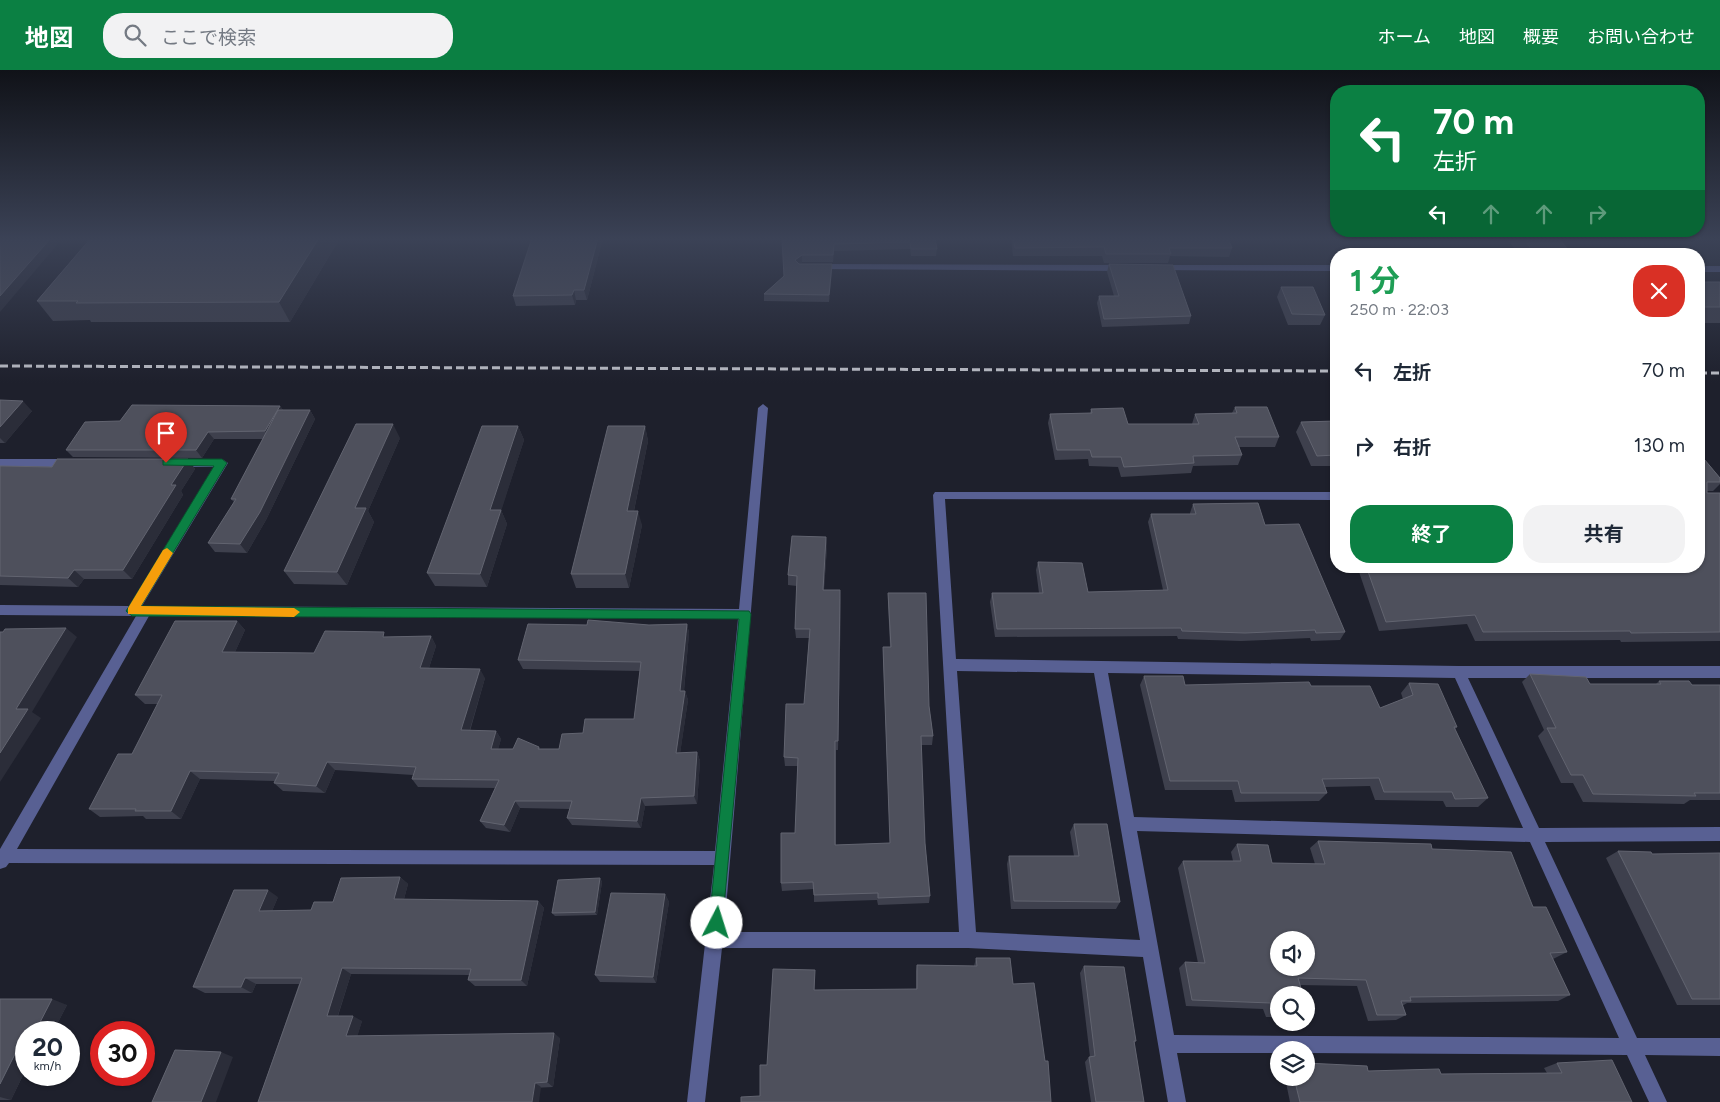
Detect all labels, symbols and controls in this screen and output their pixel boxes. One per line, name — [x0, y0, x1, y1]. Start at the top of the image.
search box — [103, 13, 453, 58]
icon: search — [121, 21, 149, 49]
text: 地図 — [25, 23, 73, 52]
text: ここで検索 — [161, 26, 256, 49]
text: ホーム — [1378, 26, 1431, 48]
text: 地図 — [1459, 26, 1495, 48]
text: 概要 — [1523, 26, 1559, 48]
text: お問い合わせ — [1587, 26, 1695, 48]
text: 70 m — [1433, 101, 1514, 143]
icon: left — [1350, 105, 1415, 170]
text: 左折 — [1433, 148, 1477, 175]
icon: left — [1424, 200, 1452, 228]
icon: ahead — [1477, 200, 1505, 228]
icon: ahead — [1530, 200, 1558, 228]
icon: right — [1583, 200, 1611, 228]
text: 1 分 — [1350, 262, 1400, 299]
button: close — [1633, 265, 1685, 317]
text: 250 m · 22:03 — [1350, 300, 1449, 319]
icon: left — [1350, 357, 1378, 385]
text: 70 m — [1642, 359, 1685, 382]
text: 左折 — [1393, 361, 1431, 384]
pin — [145, 412, 187, 463]
icon: arrive — [152, 419, 180, 447]
icon: right — [1350, 432, 1378, 460]
text: 130 m — [1634, 434, 1685, 457]
text: 右折 — [1393, 436, 1431, 459]
button: 終了 — [1350, 505, 1513, 563]
button: 共有 — [1523, 505, 1685, 563]
position arrow — [690, 896, 742, 948]
map controls — [1270, 931, 1315, 1086]
button: sound — [1270, 931, 1315, 976]
button: search — [1270, 986, 1315, 1031]
speed limit sign: 30 — [90, 1021, 155, 1086]
text: 20 — [32, 1032, 63, 1062]
button: layers — [1270, 1041, 1315, 1086]
text: km/h — [34, 1059, 61, 1073]

